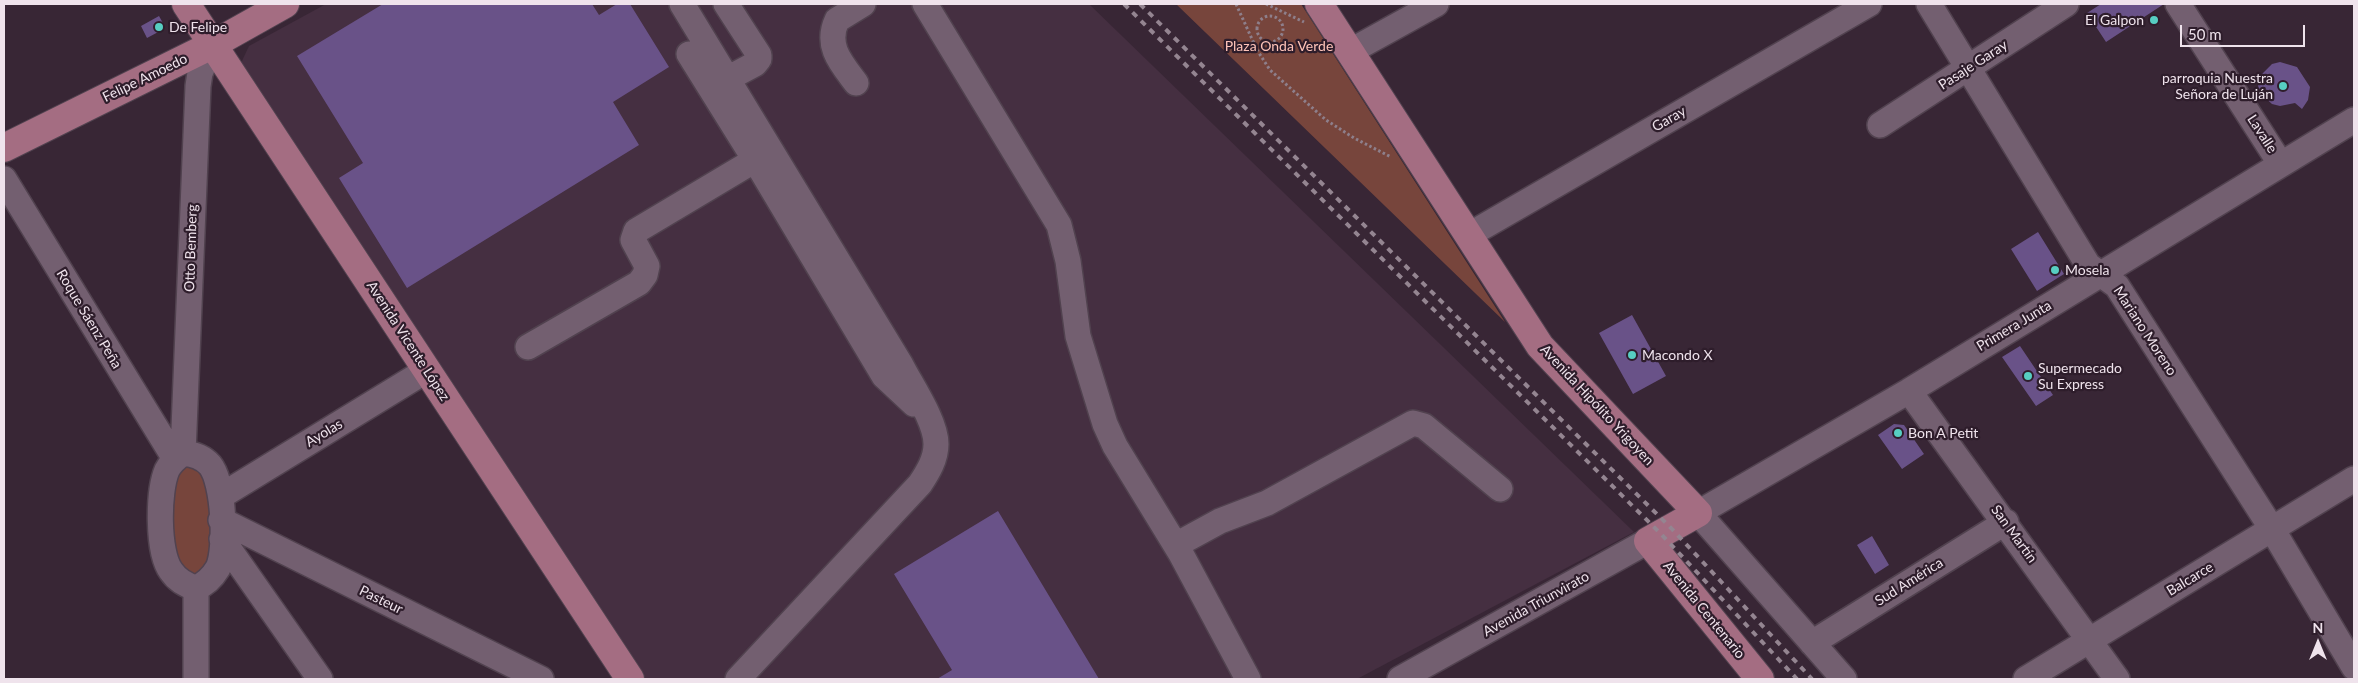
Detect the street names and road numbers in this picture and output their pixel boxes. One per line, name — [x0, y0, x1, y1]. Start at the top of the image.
street label: Pasaje Garay — [1935, 37, 2011, 93]
street label: Felipe Amoedo — [100, 50, 190, 106]
street label: Garay — [1649, 103, 1689, 135]
street label: Lavalle — [2244, 112, 2280, 156]
street label: Otto Bemberg — [181, 204, 201, 292]
street label: Roque Sáenz Peña — [53, 266, 125, 372]
street label: Avenida Vicente López — [363, 278, 453, 404]
street label: Mariano Moreno — [2110, 283, 2180, 379]
street label: Primera Junta — [1974, 297, 2054, 355]
street label: Avenida Hipólito Yrigoyen — [1537, 341, 1657, 469]
street label: Ayolas — [302, 415, 346, 451]
street label: San Martín — [1987, 502, 2041, 566]
street label: Sud América — [1872, 554, 1946, 610]
street label: Avenida Centenario — [1659, 558, 1749, 662]
street label: Balcarce — [2164, 559, 2216, 599]
street label: Avenida Triunvirato — [1480, 568, 1592, 640]
street label: Pasteur — [356, 582, 406, 618]

